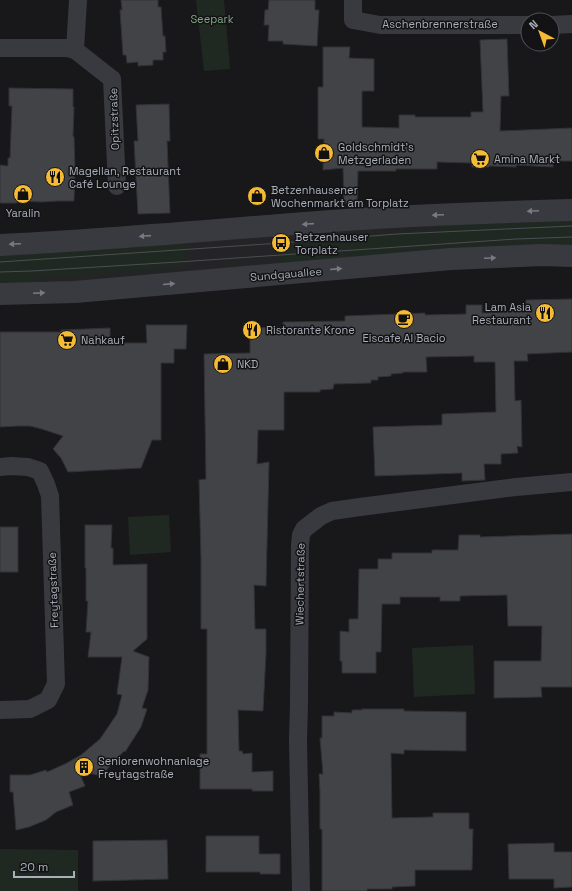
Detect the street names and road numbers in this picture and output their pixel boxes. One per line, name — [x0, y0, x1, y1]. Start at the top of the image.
street label: Aschenbrennerstraße — [382, 17, 498, 31]
street label: Opitzstraße — [106, 88, 122, 150]
street label: Sundgauallee — [250, 264, 322, 284]
street label: Wiechertstraße — [292, 543, 308, 625]
street label: Freytagstraße — [45, 552, 61, 628]

